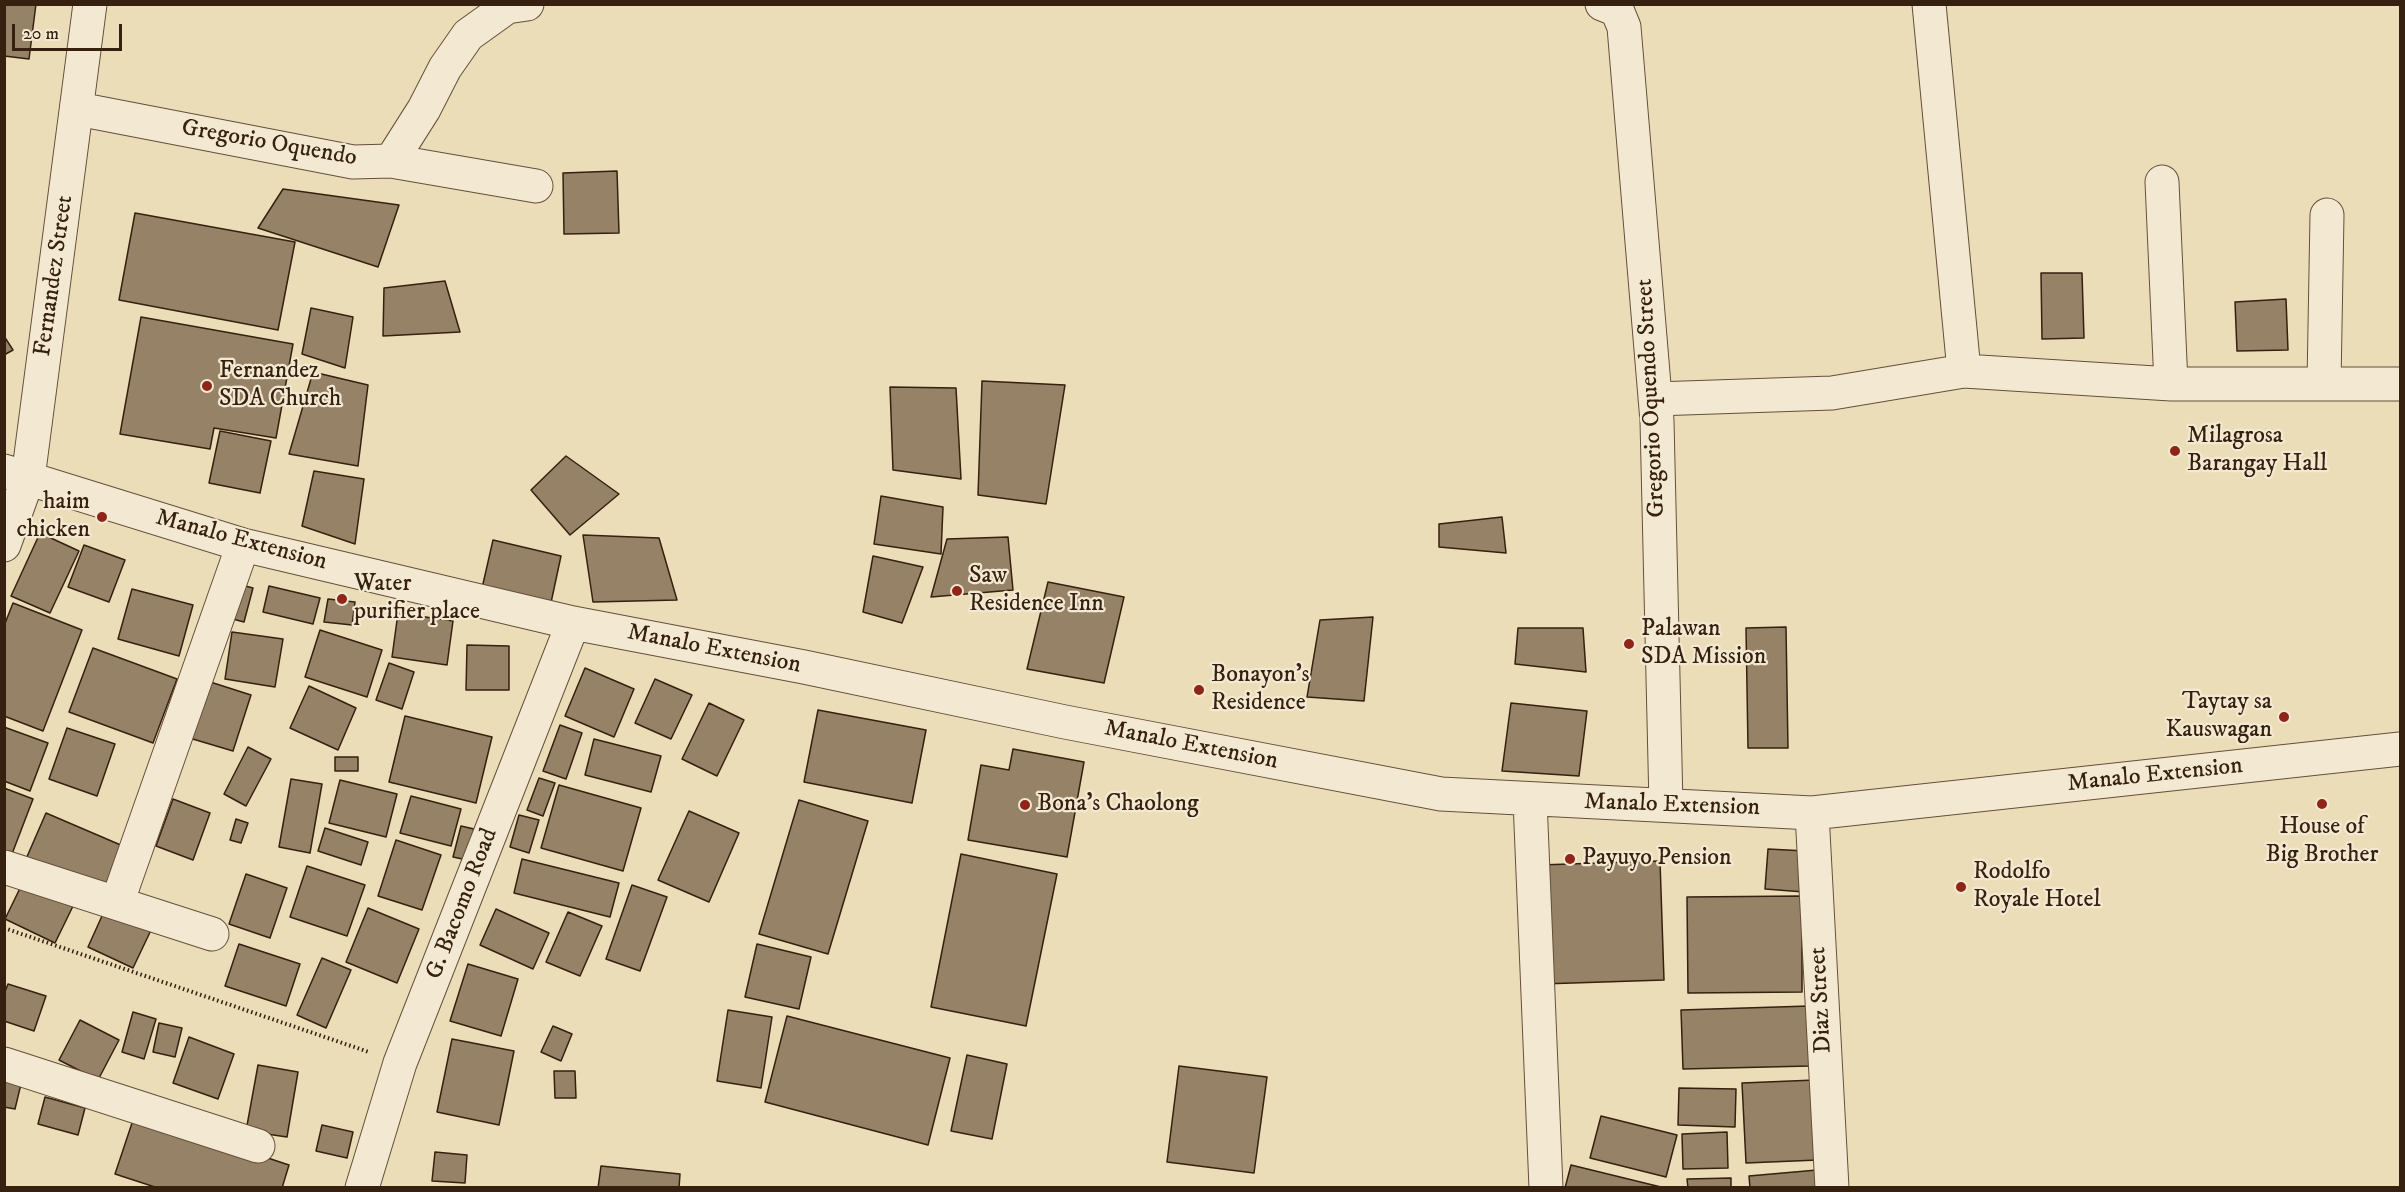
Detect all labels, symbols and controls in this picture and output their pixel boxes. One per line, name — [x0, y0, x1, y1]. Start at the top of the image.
scale bar — [15, 12, 124, 50]
text: 20 m — [23, 23, 59, 45]
street label: Gregorio Oquendo — [179, 114, 359, 174]
street label: Fernandez Street — [29, 194, 81, 358]
street label: Gregorio Oquendo Street — [1631, 278, 1673, 518]
place label: Fernandez SDA Church — [219, 358, 341, 414]
marker: Fernandez SDA Church — [200, 379, 214, 393]
place label: Milagrosa Barangay Hall — [2187, 423, 2327, 479]
marker: Milagrosa Barangay Hall — [2168, 444, 2182, 458]
place label: haim chicken — [16, 489, 90, 545]
street label: Manalo Extension — [152, 504, 330, 578]
marker: haim chicken — [95, 510, 109, 524]
place label: Saw Residence Inn — [969, 563, 1104, 619]
place label: Water purifier place — [354, 571, 480, 627]
marker: Saw Residence Inn — [950, 584, 964, 598]
marker: Water purifier place — [335, 592, 349, 606]
place label: Palawan SDA Mission — [1641, 616, 1766, 672]
street label: Manalo Extension — [625, 619, 803, 681]
marker: Palawan SDA Mission — [1622, 637, 1636, 651]
place label: Bonayon's Residence — [1211, 662, 1310, 718]
marker: Bonayon's Residence — [1192, 683, 1206, 697]
place label: Taytay sa Kauswagan — [2165, 689, 2272, 745]
marker: Taytay sa Kauswagan — [2277, 710, 2291, 724]
street label: Manalo Extension — [1102, 715, 1280, 777]
street label: Manalo Extension — [2066, 752, 2244, 800]
street label: Manalo Extension — [1583, 789, 1761, 823]
place label: Bona's Chaolong — [1037, 791, 1199, 819]
marker: House of Big Brother — [2315, 797, 2329, 811]
marker: Bona's Chaolong — [1018, 798, 1032, 812]
place label: House of Big Brother — [2266, 814, 2378, 870]
street label: G. Bacomo Road — [421, 824, 505, 984]
place label: Payuyo Pension — [1582, 845, 1732, 873]
marker: Payuyo Pension — [1563, 852, 1577, 866]
place label: Rodolfo Royale Hotel — [1973, 859, 2101, 915]
marker: Rodolfo Royale Hotel — [1954, 880, 1968, 894]
street label: Diaz Street — [1805, 946, 1839, 1054]

